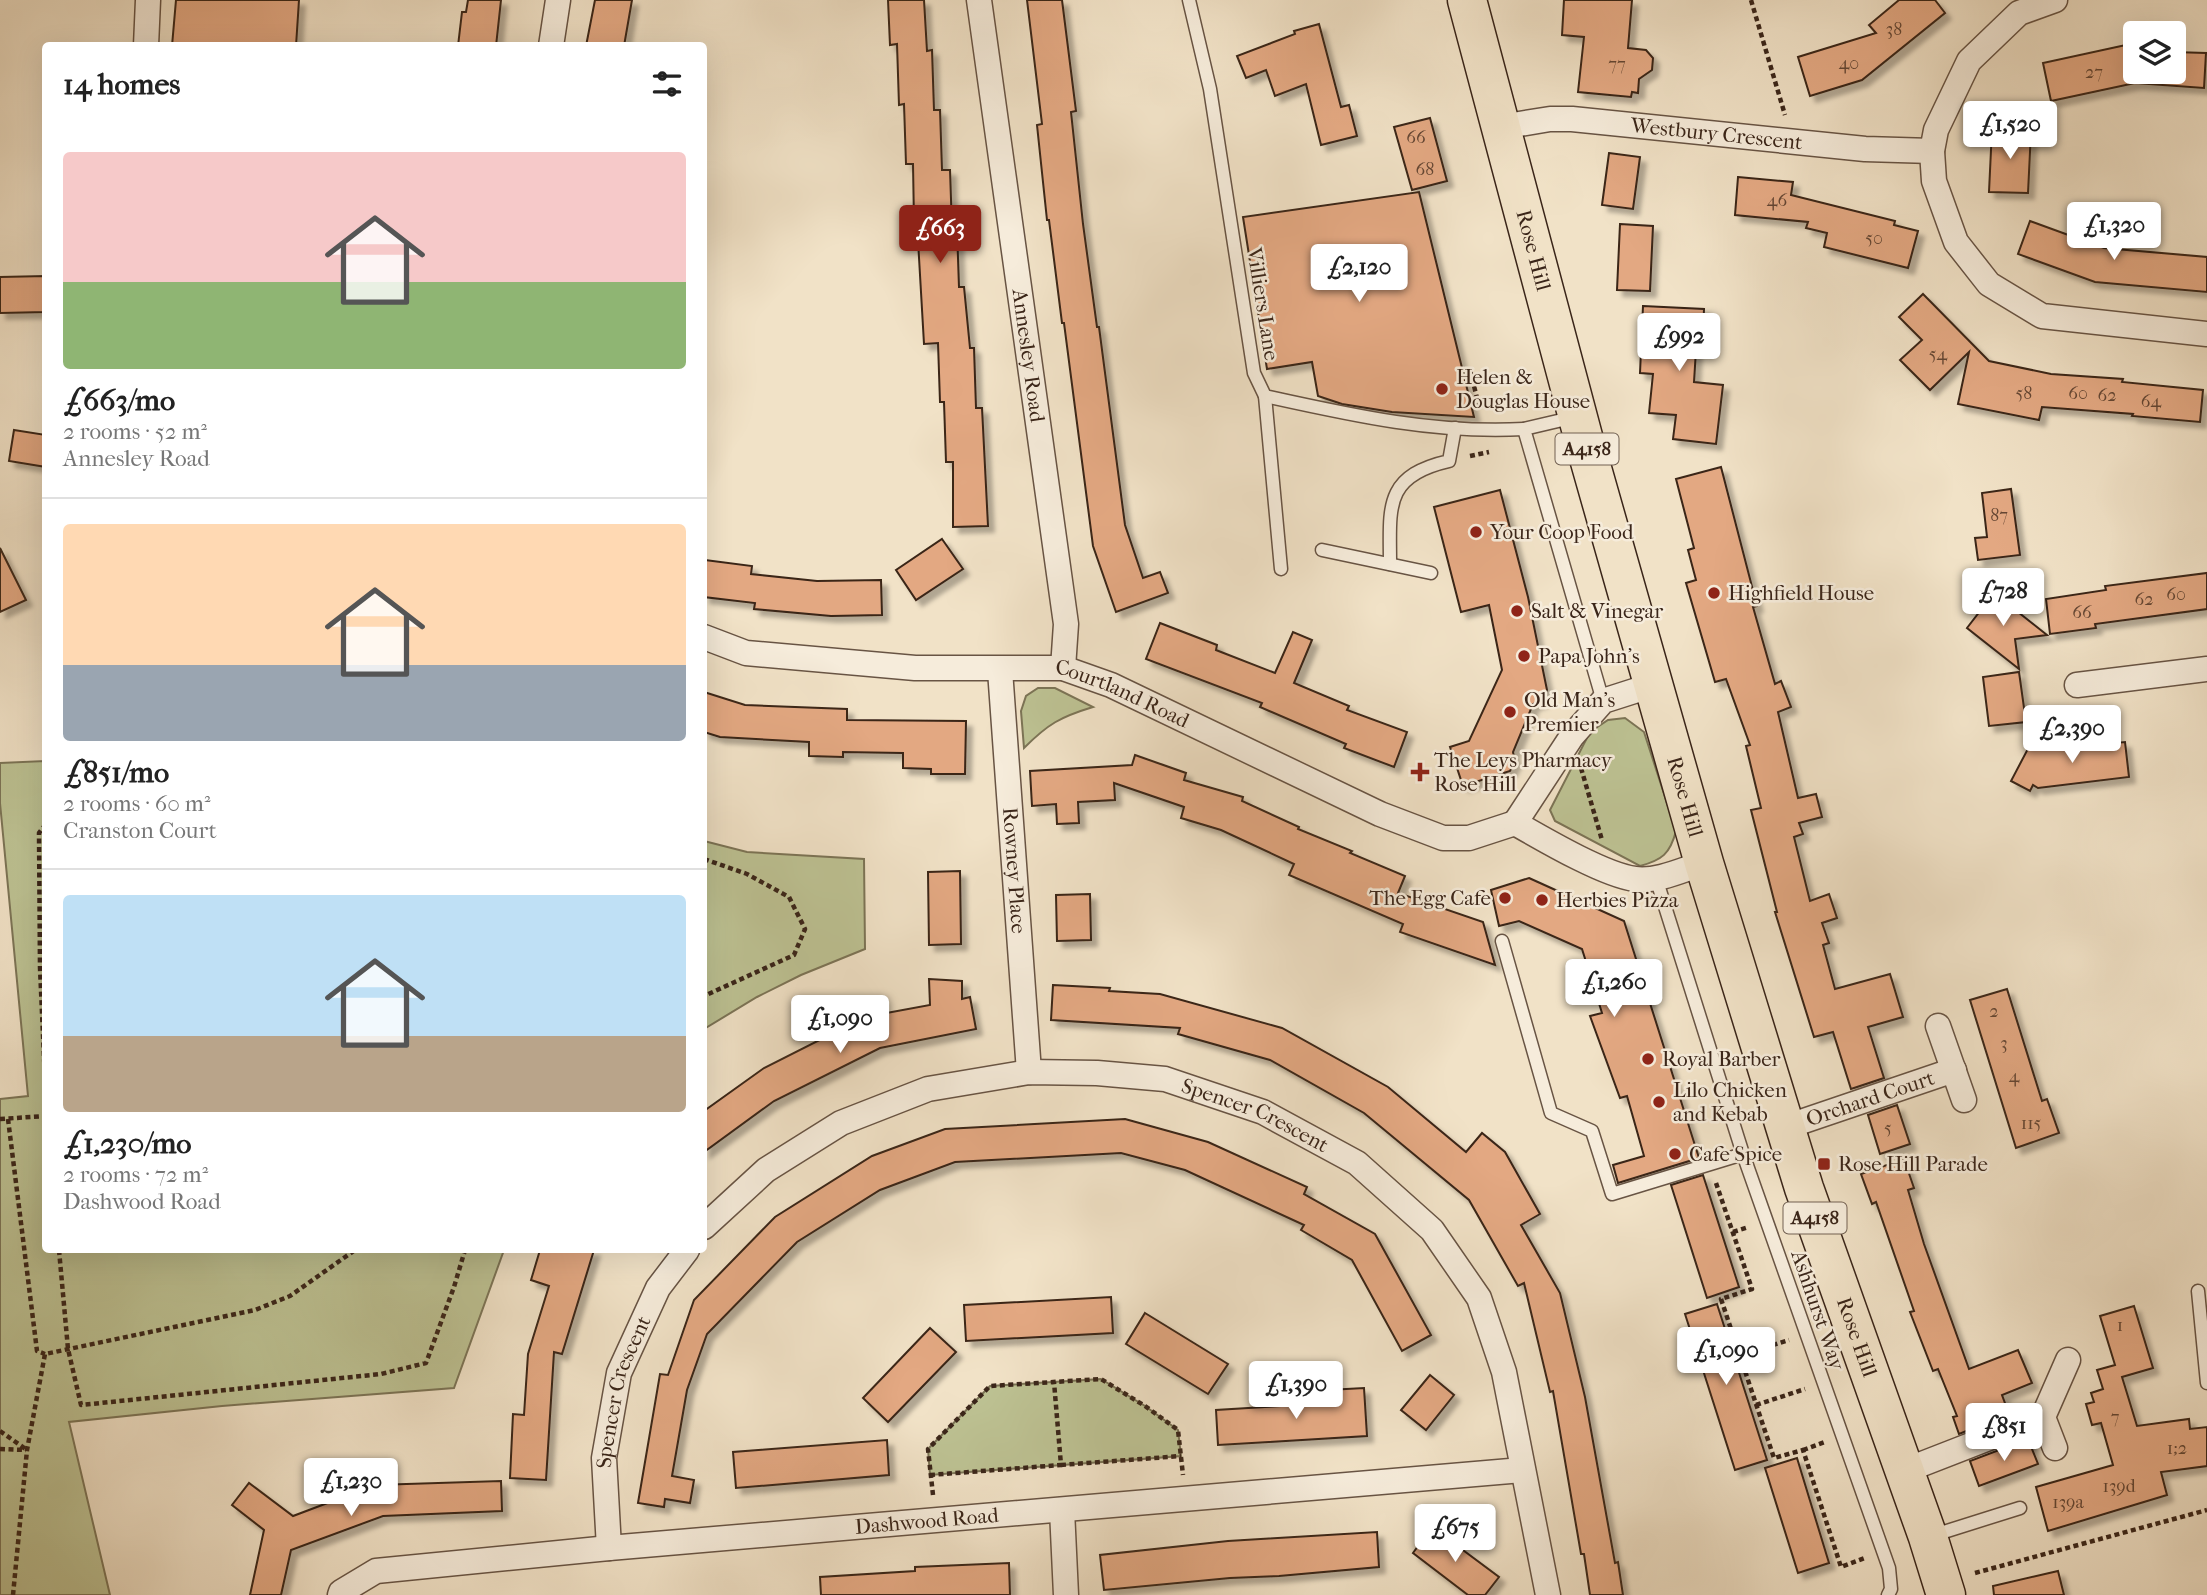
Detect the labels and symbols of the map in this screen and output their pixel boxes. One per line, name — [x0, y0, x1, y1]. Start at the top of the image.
house number: 38 — [1886, 19, 1902, 40]
house number: 40 — [1839, 53, 1859, 74]
house number: 77 — [1608, 54, 1626, 75]
house number: 27 — [2085, 62, 2103, 83]
pin: £1,520 — [1953, 102, 2067, 161]
street label: Westbury Crescent — [1629, 113, 1804, 155]
house number: 66 — [1406, 127, 1426, 148]
house number: 68 — [1416, 159, 1434, 180]
house number: 46 — [1767, 190, 1787, 211]
pin: £1,320 — [2057, 202, 2171, 262]
pin: £663 — [899, 205, 981, 265]
street label: Rose Hill — [1511, 207, 1556, 294]
house number: 50 — [1865, 228, 1883, 249]
pin: £2,120 — [1302, 244, 1416, 304]
street label: Villiers Lane — [1242, 245, 1284, 362]
street label: Annesley Road — [1007, 286, 1050, 424]
pin: £992 — [1638, 314, 1720, 373]
house number: 54 — [1929, 344, 1948, 365]
place label: Helen & Douglas House — [1456, 365, 1590, 413]
marker: Helen & Douglas House — [1434, 381, 1450, 397]
house number: 58 — [2016, 383, 2032, 404]
house number: 60 — [2068, 383, 2088, 404]
house number: 62 — [2097, 385, 2117, 406]
house number: 64 — [2141, 391, 2162, 412]
road number: A4158 — [1556, 433, 1618, 464]
house number: 87 — [1990, 505, 2008, 526]
place label: Your Coop Food — [1489, 520, 1634, 544]
marker: Your Coop Food — [1468, 524, 1484, 540]
pin: £728 — [1962, 568, 2044, 628]
place label: Highfield House — [1728, 581, 1874, 605]
house number: 60 — [2166, 584, 2186, 605]
marker: Highfield House — [1706, 585, 1722, 601]
house number: 62 — [2134, 589, 2154, 610]
place label: Salt & Vinegar — [1531, 599, 1663, 623]
house number: 66 — [2072, 602, 2092, 623]
marker: Salt & Vinegar — [1509, 603, 1525, 619]
place label: Papa John's — [1538, 644, 1640, 668]
marker: Papa John's — [1516, 648, 1532, 664]
street label: Courtland Road — [1056, 656, 1194, 733]
place label: Old Man's Premier — [1524, 688, 1616, 736]
marker: Old Man's Premier — [1502, 704, 1518, 720]
pin: £2,390 — [2015, 706, 2129, 765]
place label: The Leys Pharmacy Rose Hill — [1434, 748, 1613, 796]
street label: Rose Hill — [1662, 754, 1708, 840]
marker: The Leys Pharmacy Rose Hill — [1412, 764, 1428, 780]
street label: Rowney Place — [998, 806, 1031, 934]
place label: The Egg Cafe — [1369, 886, 1491, 910]
place label: Herbies Pizza — [1556, 888, 1679, 912]
marker: The Egg Cafe — [1497, 890, 1513, 906]
marker: Herbies Pizza — [1534, 892, 1550, 908]
pin: £1,260 — [1557, 960, 1671, 1019]
pin: £1,090 — [783, 996, 897, 1055]
house number: 2 — [1989, 1001, 1999, 1022]
house number: 3 — [2000, 1033, 2008, 1054]
place label: Royal Barber — [1662, 1047, 1781, 1071]
marker: Royal Barber — [1640, 1051, 1656, 1067]
street label: Orchard Court — [1803, 1065, 1938, 1131]
house number: 4 — [2009, 1066, 2020, 1087]
street label: Spencer Crescent — [1178, 1073, 1333, 1158]
place label: Lilo Chicken and Kebab — [1673, 1078, 1787, 1126]
marker: Lilo Chicken and Kebab — [1651, 1094, 1667, 1110]
house number: 115 — [2021, 1113, 2041, 1134]
house number: 5 — [1884, 1118, 1892, 1139]
place label: Cafe Spice — [1689, 1142, 1782, 1166]
marker: Cafe Spice — [1667, 1146, 1683, 1162]
place label: Rose Hill Parade — [1838, 1152, 1988, 1176]
marker: Rose Hill Parade — [1816, 1156, 1832, 1172]
road number: A4158 — [1784, 1202, 1846, 1234]
street label: Ashhurst Way — [1786, 1246, 1850, 1374]
street label: Rose Hill — [1832, 1294, 1882, 1380]
street label: Spencer Crescent — [592, 1312, 656, 1469]
house number: 1 — [2117, 1315, 2123, 1336]
pin: £1,090 — [1669, 1328, 1783, 1387]
pin: £1,390 — [1239, 1362, 1353, 1421]
pin: £851 — [1963, 1404, 2045, 1463]
house number: 7 — [2111, 1407, 2120, 1428]
house number: 1;2 — [2167, 1438, 2187, 1459]
pin: £1,230 — [294, 1458, 408, 1518]
house number: 139d — [2102, 1476, 2136, 1497]
house number: 139a — [2052, 1492, 2084, 1513]
street label: Dashwood Road — [854, 1503, 1000, 1539]
pin: £675 — [1414, 1504, 1496, 1564]

